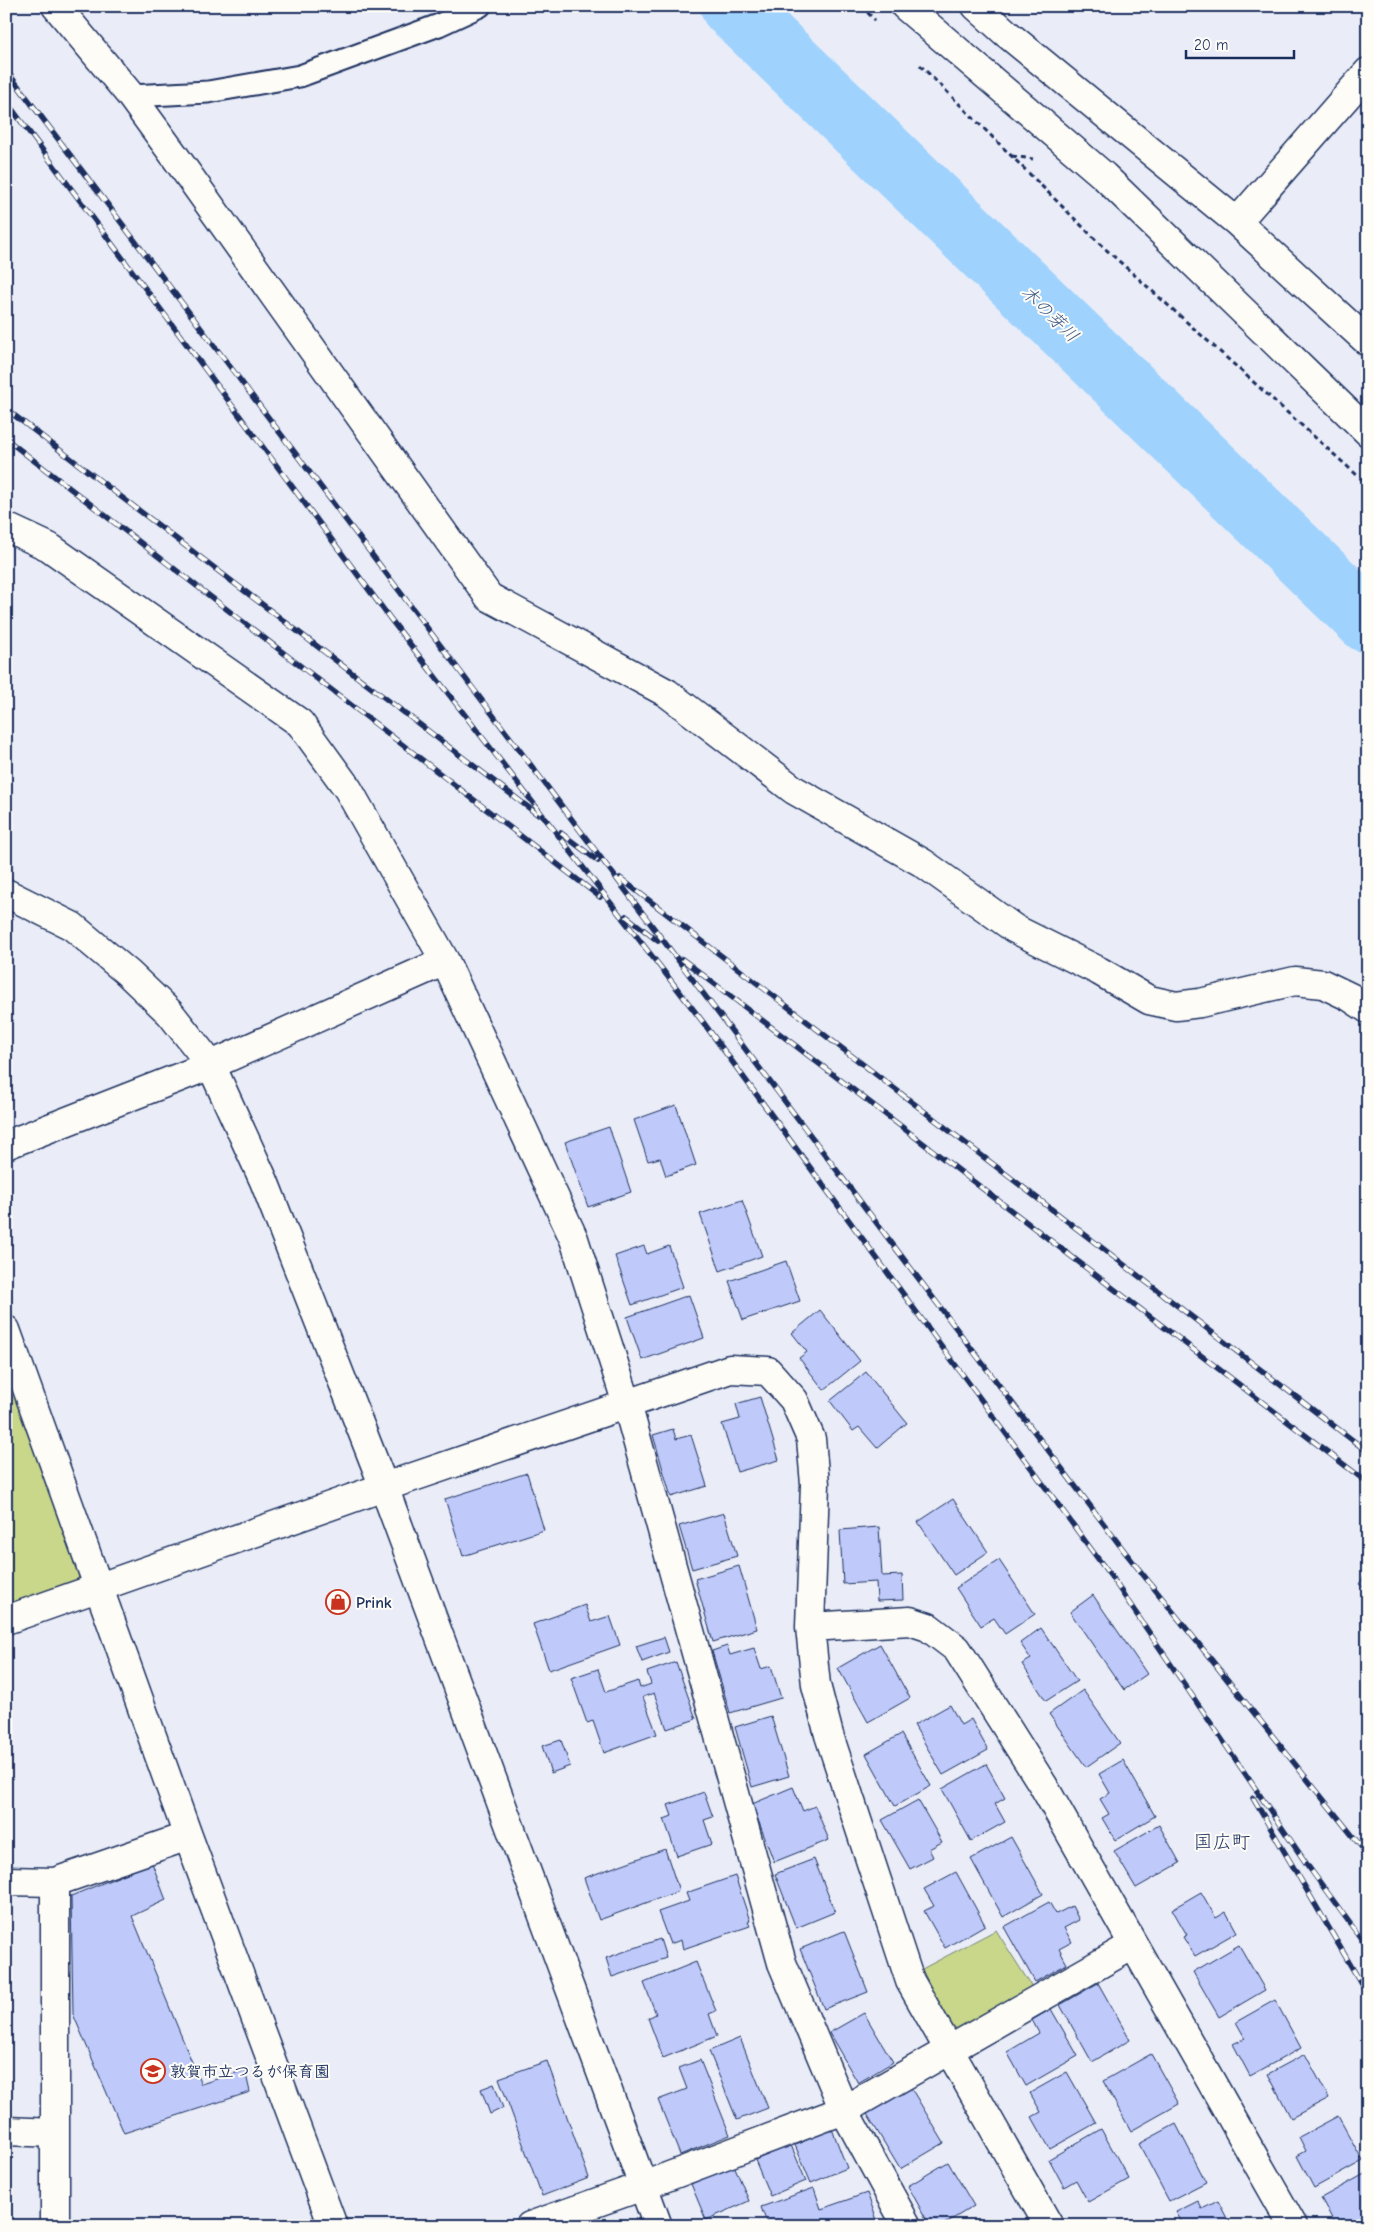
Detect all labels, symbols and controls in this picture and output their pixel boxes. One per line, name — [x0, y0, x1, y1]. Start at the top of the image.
scale bar — [1186, 28, 1294, 60]
text: 20 m — [1194, 36, 1228, 54]
water label: 木の芽川 — [1016, 282, 1083, 347]
shop icon: Prink — [325, 1589, 351, 1615]
place label: Prink — [356, 1594, 392, 1612]
district label: 国広町 — [1193, 1831, 1251, 1853]
school or university icon: 敦賀市立つるが保育園 — [140, 2058, 166, 2084]
place label: 敦賀市立つるが保育園 — [170, 2063, 330, 2081]

